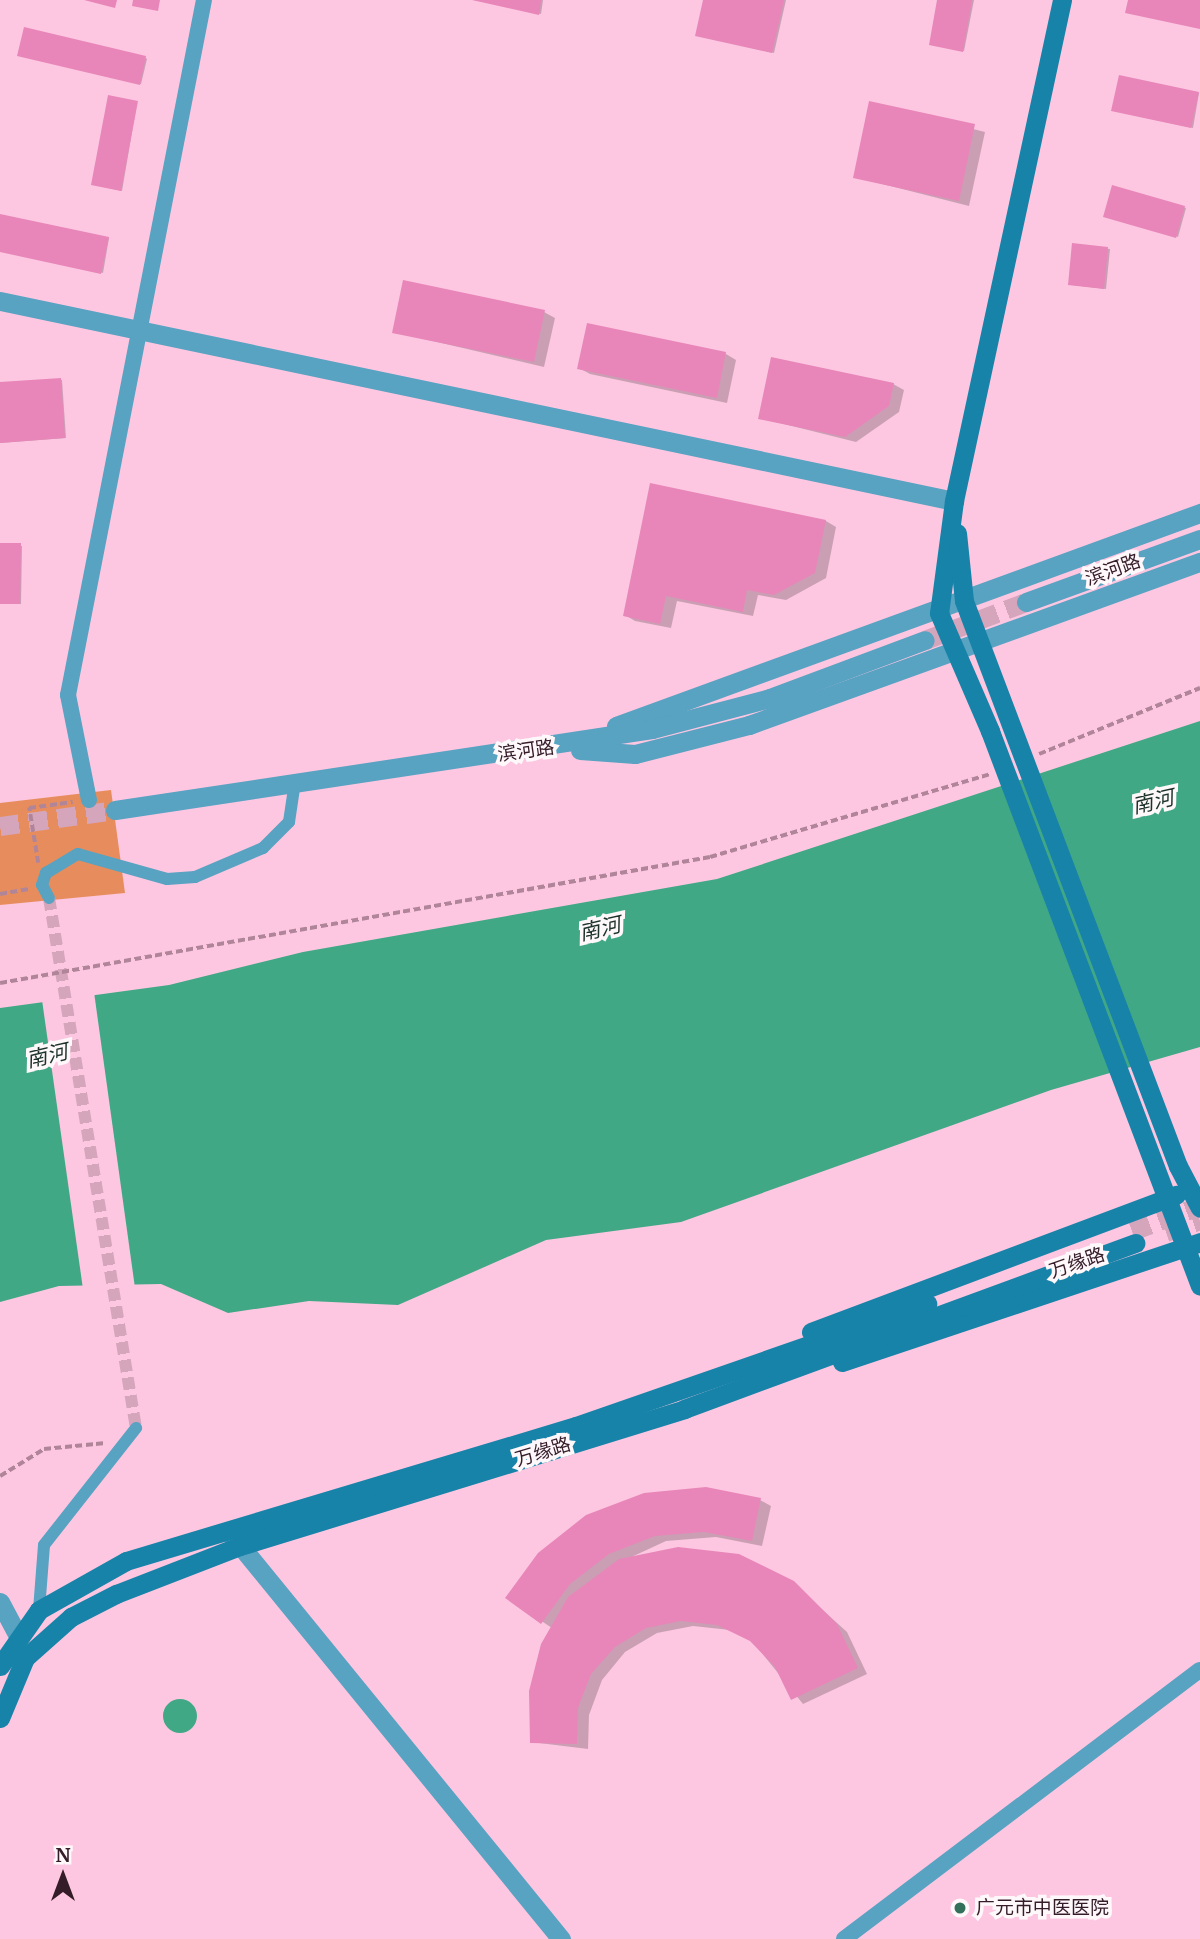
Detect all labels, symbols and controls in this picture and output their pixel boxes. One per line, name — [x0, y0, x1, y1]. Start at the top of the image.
street label: 滨河路 — [1082, 550, 1144, 590]
street label: 滨河路 — [496, 736, 556, 766]
water label: 南河 — [1130, 785, 1176, 819]
water label: 南河 — [577, 912, 623, 946]
water label: 南河 — [24, 1039, 70, 1073]
street label: 万缘路 — [1046, 1243, 1108, 1283]
street label: 万缘路 — [512, 1433, 574, 1471]
north arrow — [28, 1841, 98, 1911]
text: N — [55, 1843, 71, 1867]
place label: 广元市中医医院 — [976, 1897, 1109, 1919]
marker: 广元市中医医院 — [950, 1898, 970, 1918]

